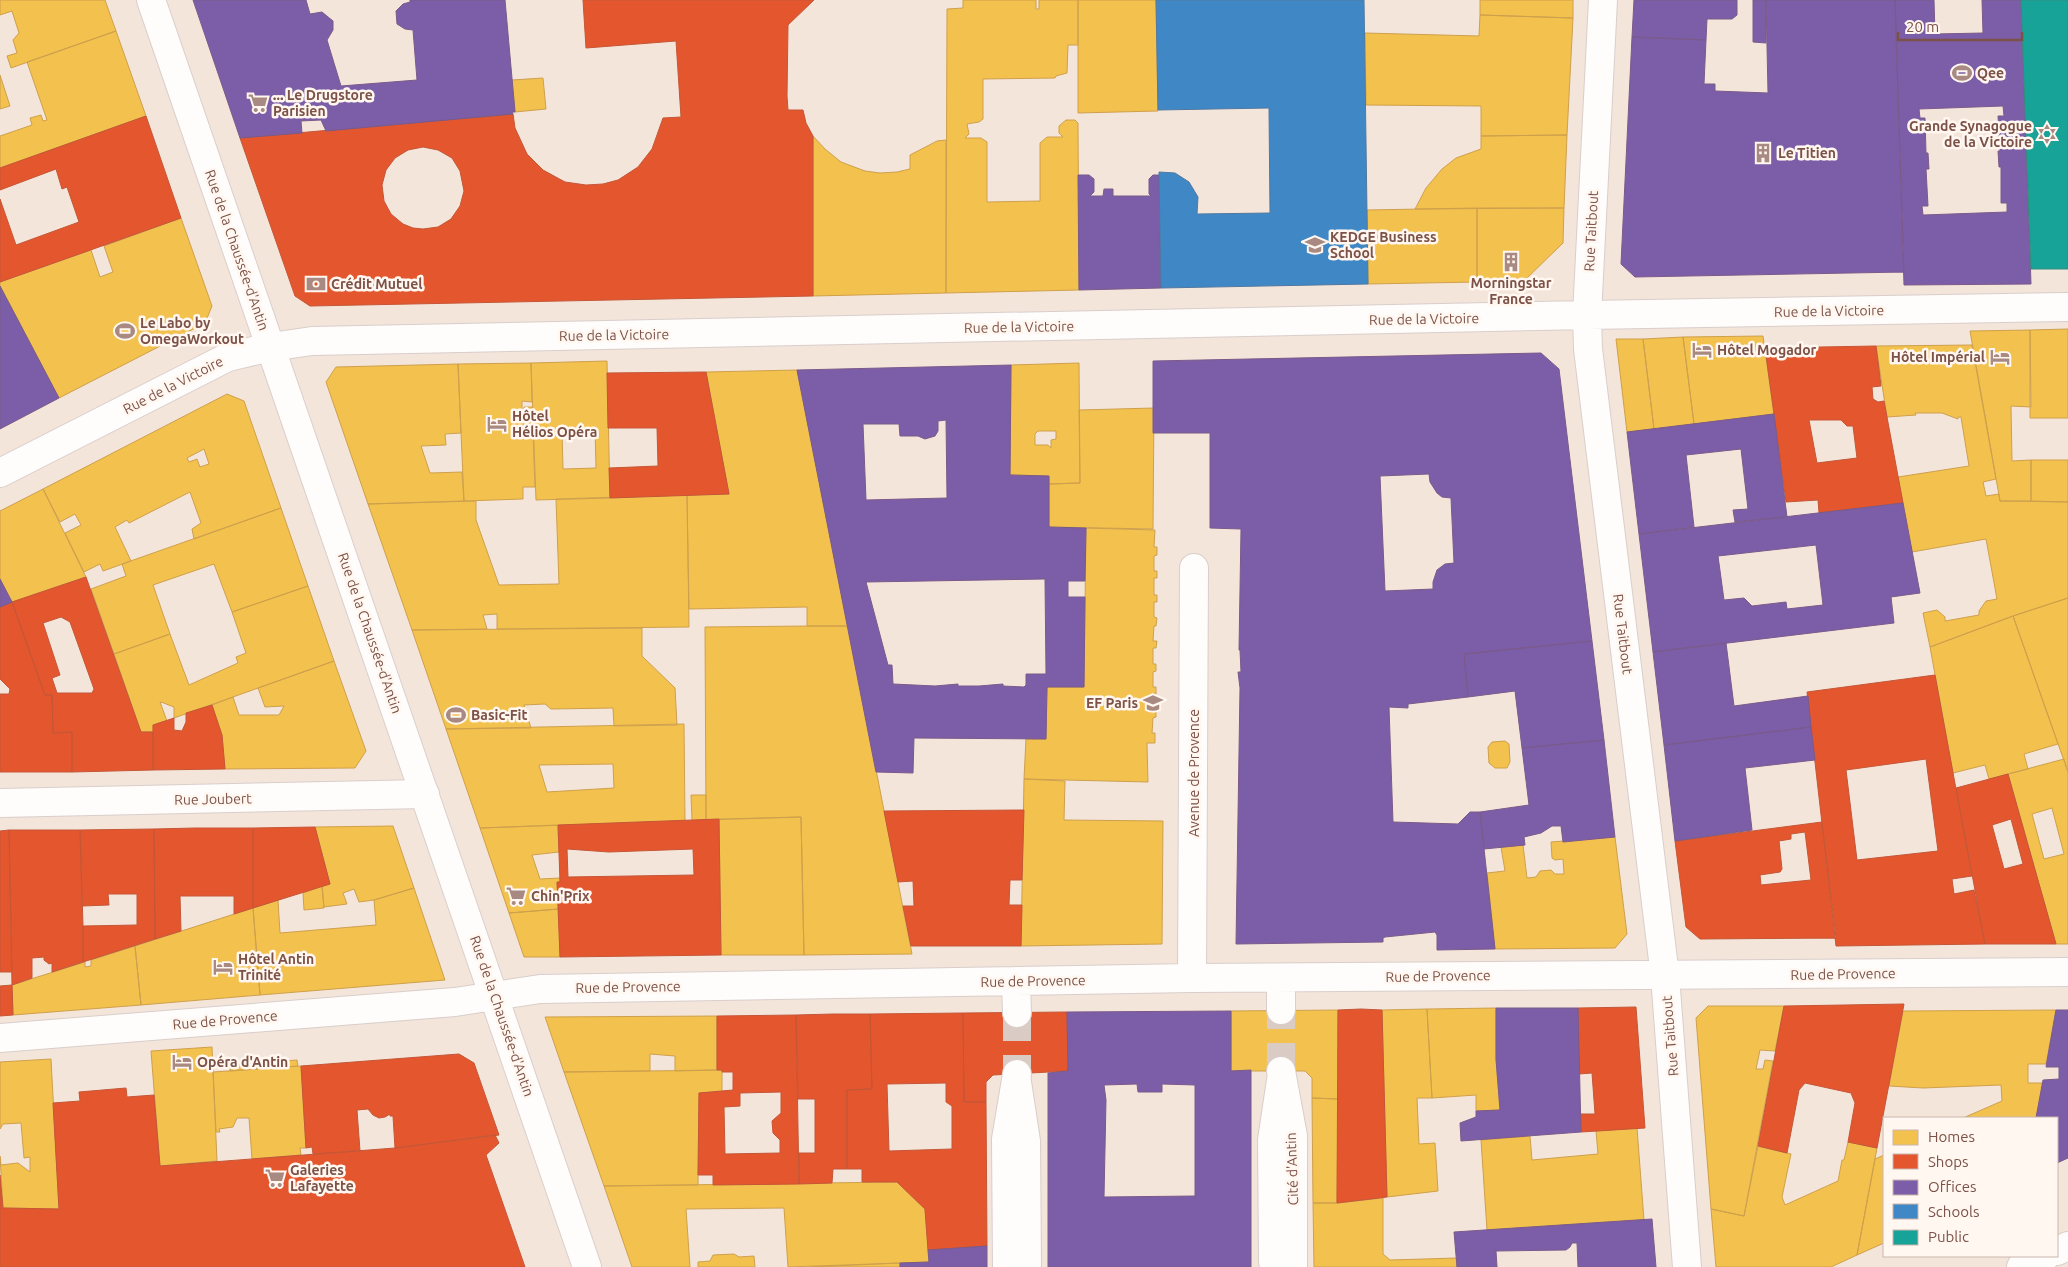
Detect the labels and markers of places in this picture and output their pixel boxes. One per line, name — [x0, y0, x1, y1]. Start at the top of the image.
sports icon: Qee — [1951, 62, 1973, 84]
place label: Qee — [1977, 65, 2004, 81]
place label: ... Le Drugstore Parisien — [273, 87, 373, 119]
supermarket icon: ... Le Drugstore Parisien — [247, 92, 269, 114]
place label: Grande Synagogue de la Victoire — [1909, 118, 2032, 150]
synagogue icon: Grande Synagogue de la Victoire — [2036, 123, 2058, 145]
building icon: Le Titien — [1752, 142, 1774, 164]
place label: Le Titien — [1778, 145, 1836, 161]
place label: KEDGE Business School — [1330, 229, 1437, 261]
school or university icon: KEDGE Business School — [1304, 234, 1326, 256]
building icon: Morningstar France — [1500, 251, 1522, 273]
bank icon: Crédit Mutuel — [305, 273, 327, 295]
place label: Morningstar France — [1471, 275, 1552, 307]
place label: Crédit Mutuel — [331, 276, 422, 292]
place label: Le Labo by OmegaWorkout — [140, 315, 244, 347]
sports icon: Le Labo by OmegaWorkout — [114, 320, 136, 342]
hotel icon: Hôtel Mogador — [1691, 339, 1713, 361]
place label: Hôtel Mogador — [1717, 342, 1817, 358]
hotel icon: Hôtel Impérial — [1989, 346, 2011, 368]
place label: Hôtel Impérial — [1891, 349, 1985, 365]
place label: Hôtel Hélios Opéra — [512, 408, 597, 440]
hotel icon: Hôtel Hélios Opéra — [486, 413, 508, 435]
school or university icon: EF Paris — [1142, 692, 1164, 714]
place label: EF Paris — [1086, 695, 1138, 711]
sports icon: Basic-Fit — [445, 704, 467, 726]
place label: Basic-Fit — [471, 707, 527, 723]
supermarket icon: Chin'Prix — [505, 885, 527, 907]
place label: Chin'Prix — [531, 888, 590, 904]
place label: Hôtel Antin Trinité — [238, 951, 314, 983]
hotel icon: Hôtel Antin Trinité — [212, 956, 234, 978]
hotel icon: Opéra d'Antin — [171, 1051, 193, 1073]
place label: Opéra d'Antin — [197, 1054, 288, 1070]
place label: Galeries Lafayette — [290, 1162, 354, 1194]
supermarket icon: Galeries Lafayette — [264, 1167, 286, 1189]

